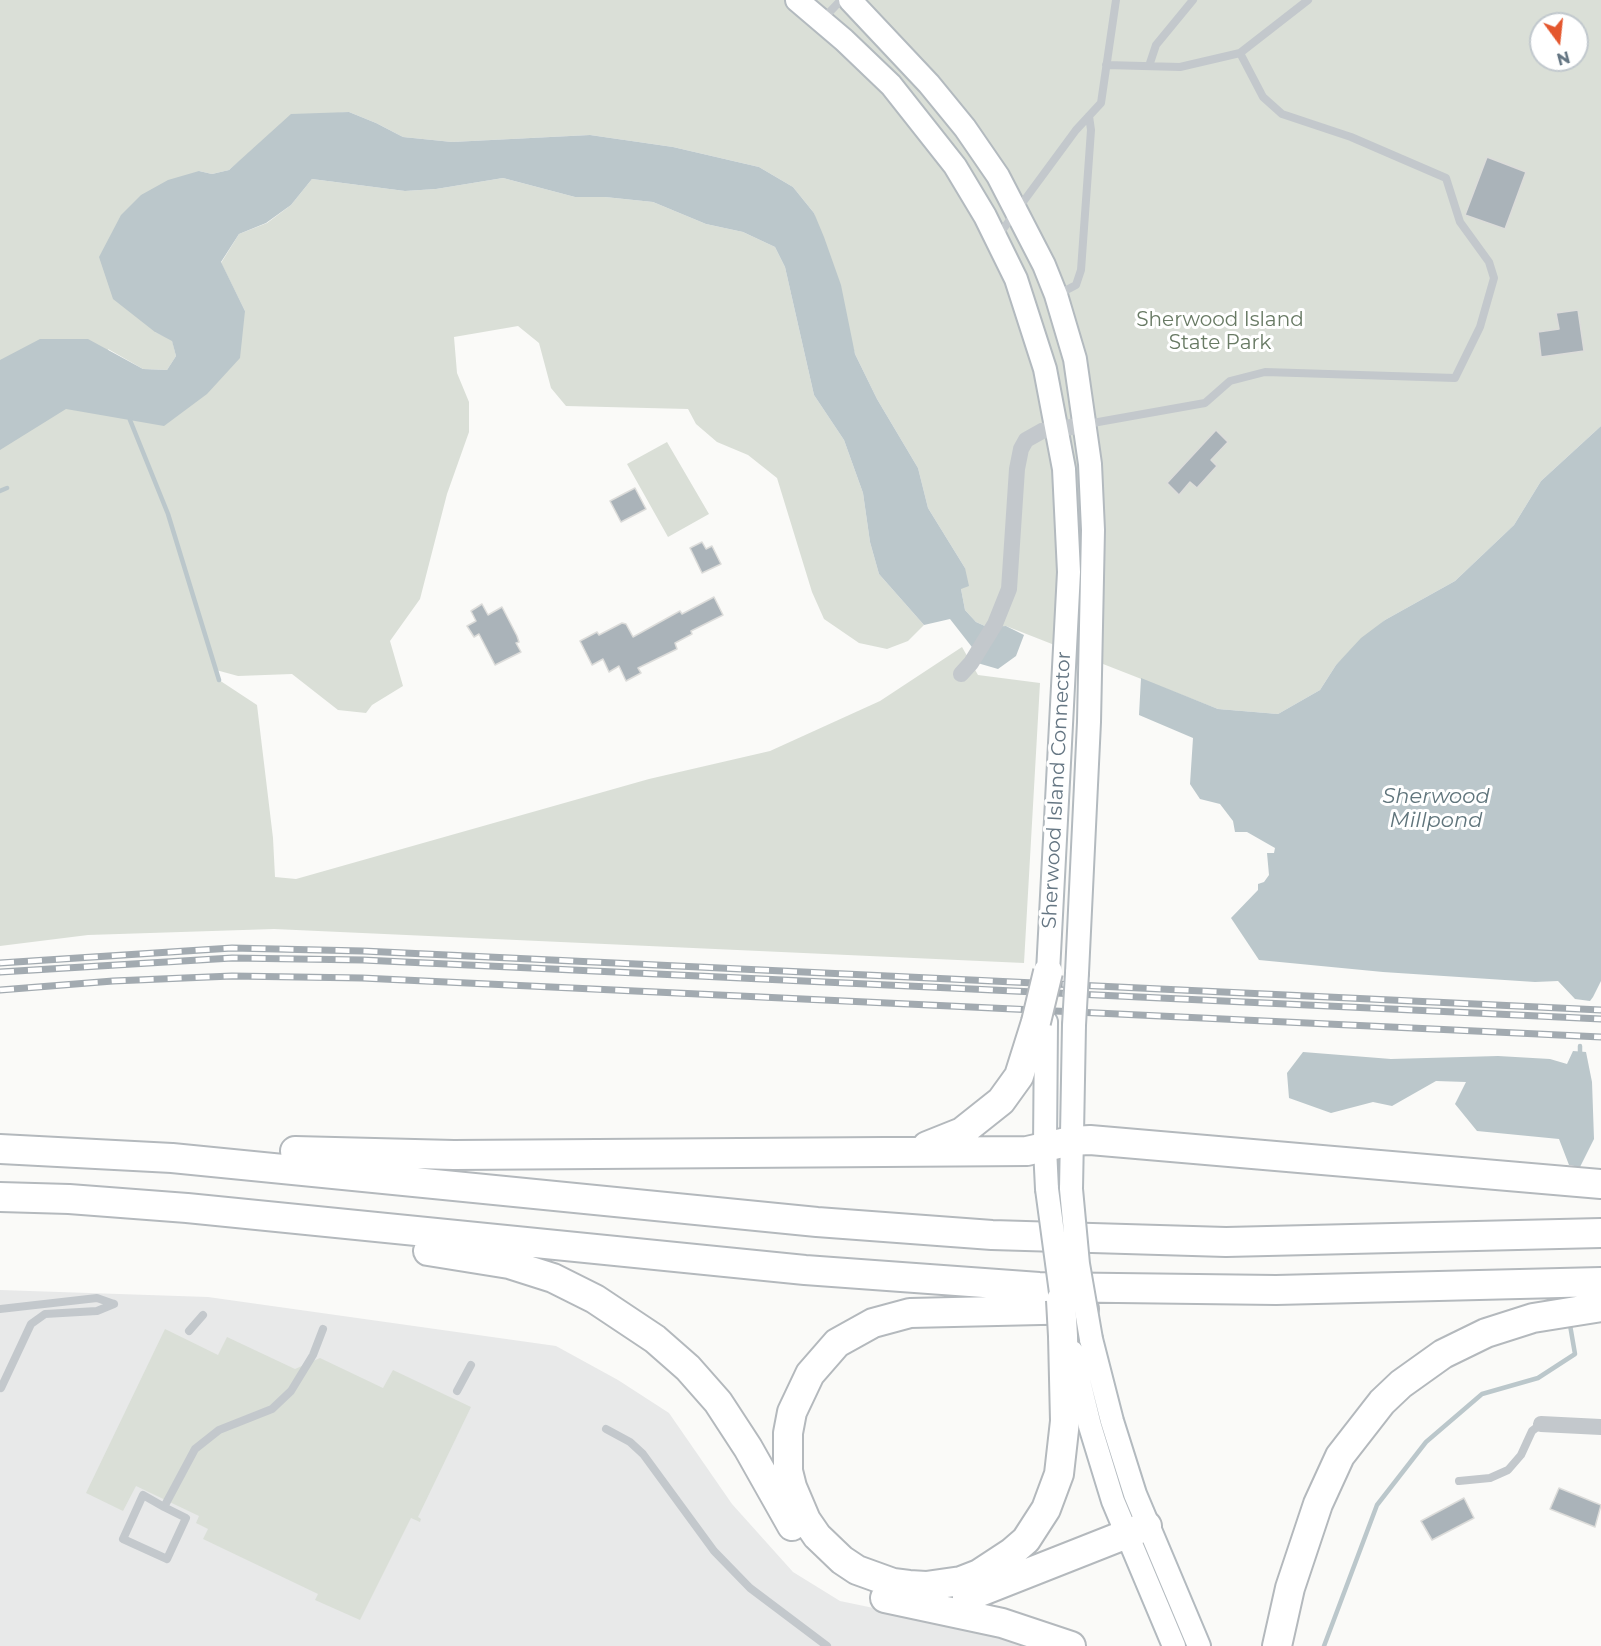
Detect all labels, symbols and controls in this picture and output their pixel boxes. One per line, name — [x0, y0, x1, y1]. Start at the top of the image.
north arrow — [1529, 12, 1589, 72]
text: N — [1555, 47, 1572, 69]
park label: Sherwood Island State Park — [1136, 308, 1304, 355]
street label: Sherwood Island Connector — [1038, 651, 1076, 929]
water label: Sherwood Millpond — [1382, 784, 1490, 834]

